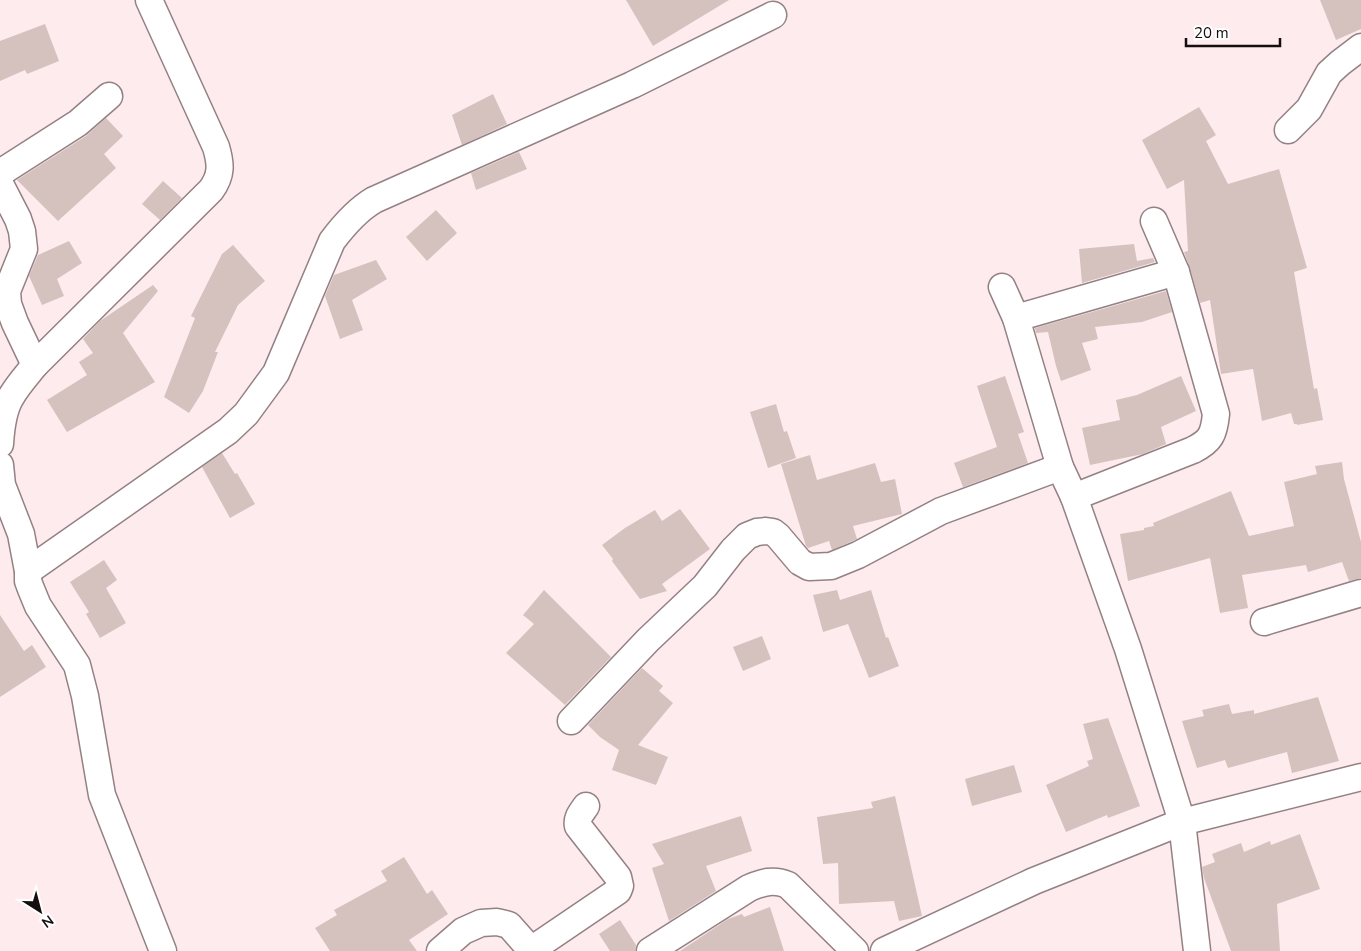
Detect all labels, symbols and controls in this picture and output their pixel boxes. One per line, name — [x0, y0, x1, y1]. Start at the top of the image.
scale bar — [1186, 15, 1280, 47]
text: 20 m — [1194, 23, 1229, 43]
north arrow — [15, 886, 65, 936]
text: N — [38, 910, 57, 932]

